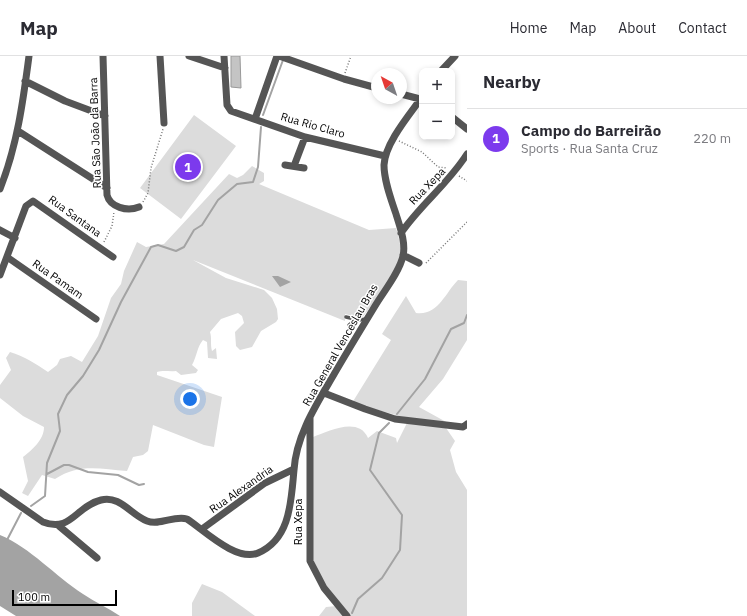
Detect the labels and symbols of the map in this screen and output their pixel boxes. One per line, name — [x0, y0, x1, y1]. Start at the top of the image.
north arrow — [371, 68, 407, 104]
street label: Rua São João da Barra — [86, 77, 104, 189]
street label: Rua Rio Claro — [279, 109, 347, 141]
pin: 1 — [175, 152, 201, 182]
street label: Rua Xepa — [406, 164, 448, 208]
street label: Rua Santana — [46, 192, 104, 240]
street label: Rua Pamam — [30, 256, 86, 302]
street label: Rua General Venceslau Bras — [299, 281, 381, 409]
your location — [180, 389, 200, 409]
street label: Rua Alexandria — [206, 462, 276, 516]
street label: Rua Xepa — [291, 499, 305, 545]
scale bar — [12, 588, 117, 607]

